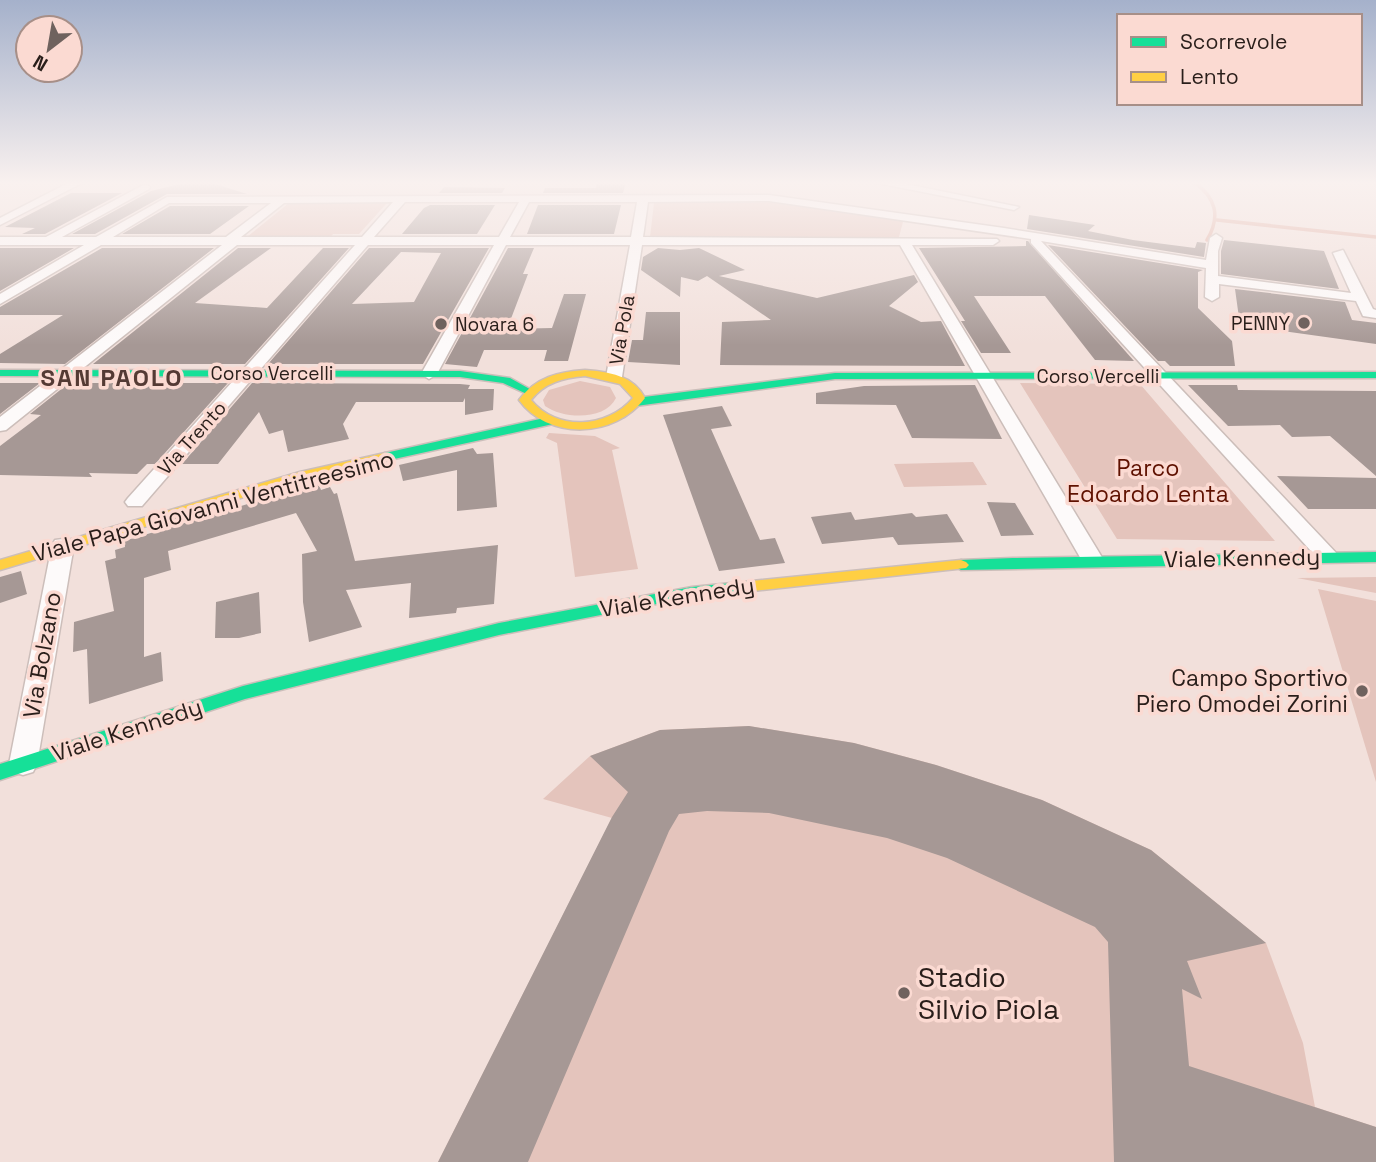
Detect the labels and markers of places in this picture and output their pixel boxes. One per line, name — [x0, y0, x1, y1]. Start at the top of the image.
place label: PENNY — [1231, 311, 1290, 336]
place label: Novara 6 — [455, 312, 534, 337]
marker: PENNY — [1296, 315, 1312, 331]
marker: Novara 6 — [433, 316, 449, 332]
place label: Campo Sportivo Piero Omodei Zorini — [1136, 663, 1348, 719]
marker: Campo Sportivo Piero Omodei Zorini — [1354, 683, 1370, 699]
place label: Stadio Silvio Piola — [918, 959, 1059, 1027]
marker: Stadio Silvio Piola — [896, 985, 912, 1001]

